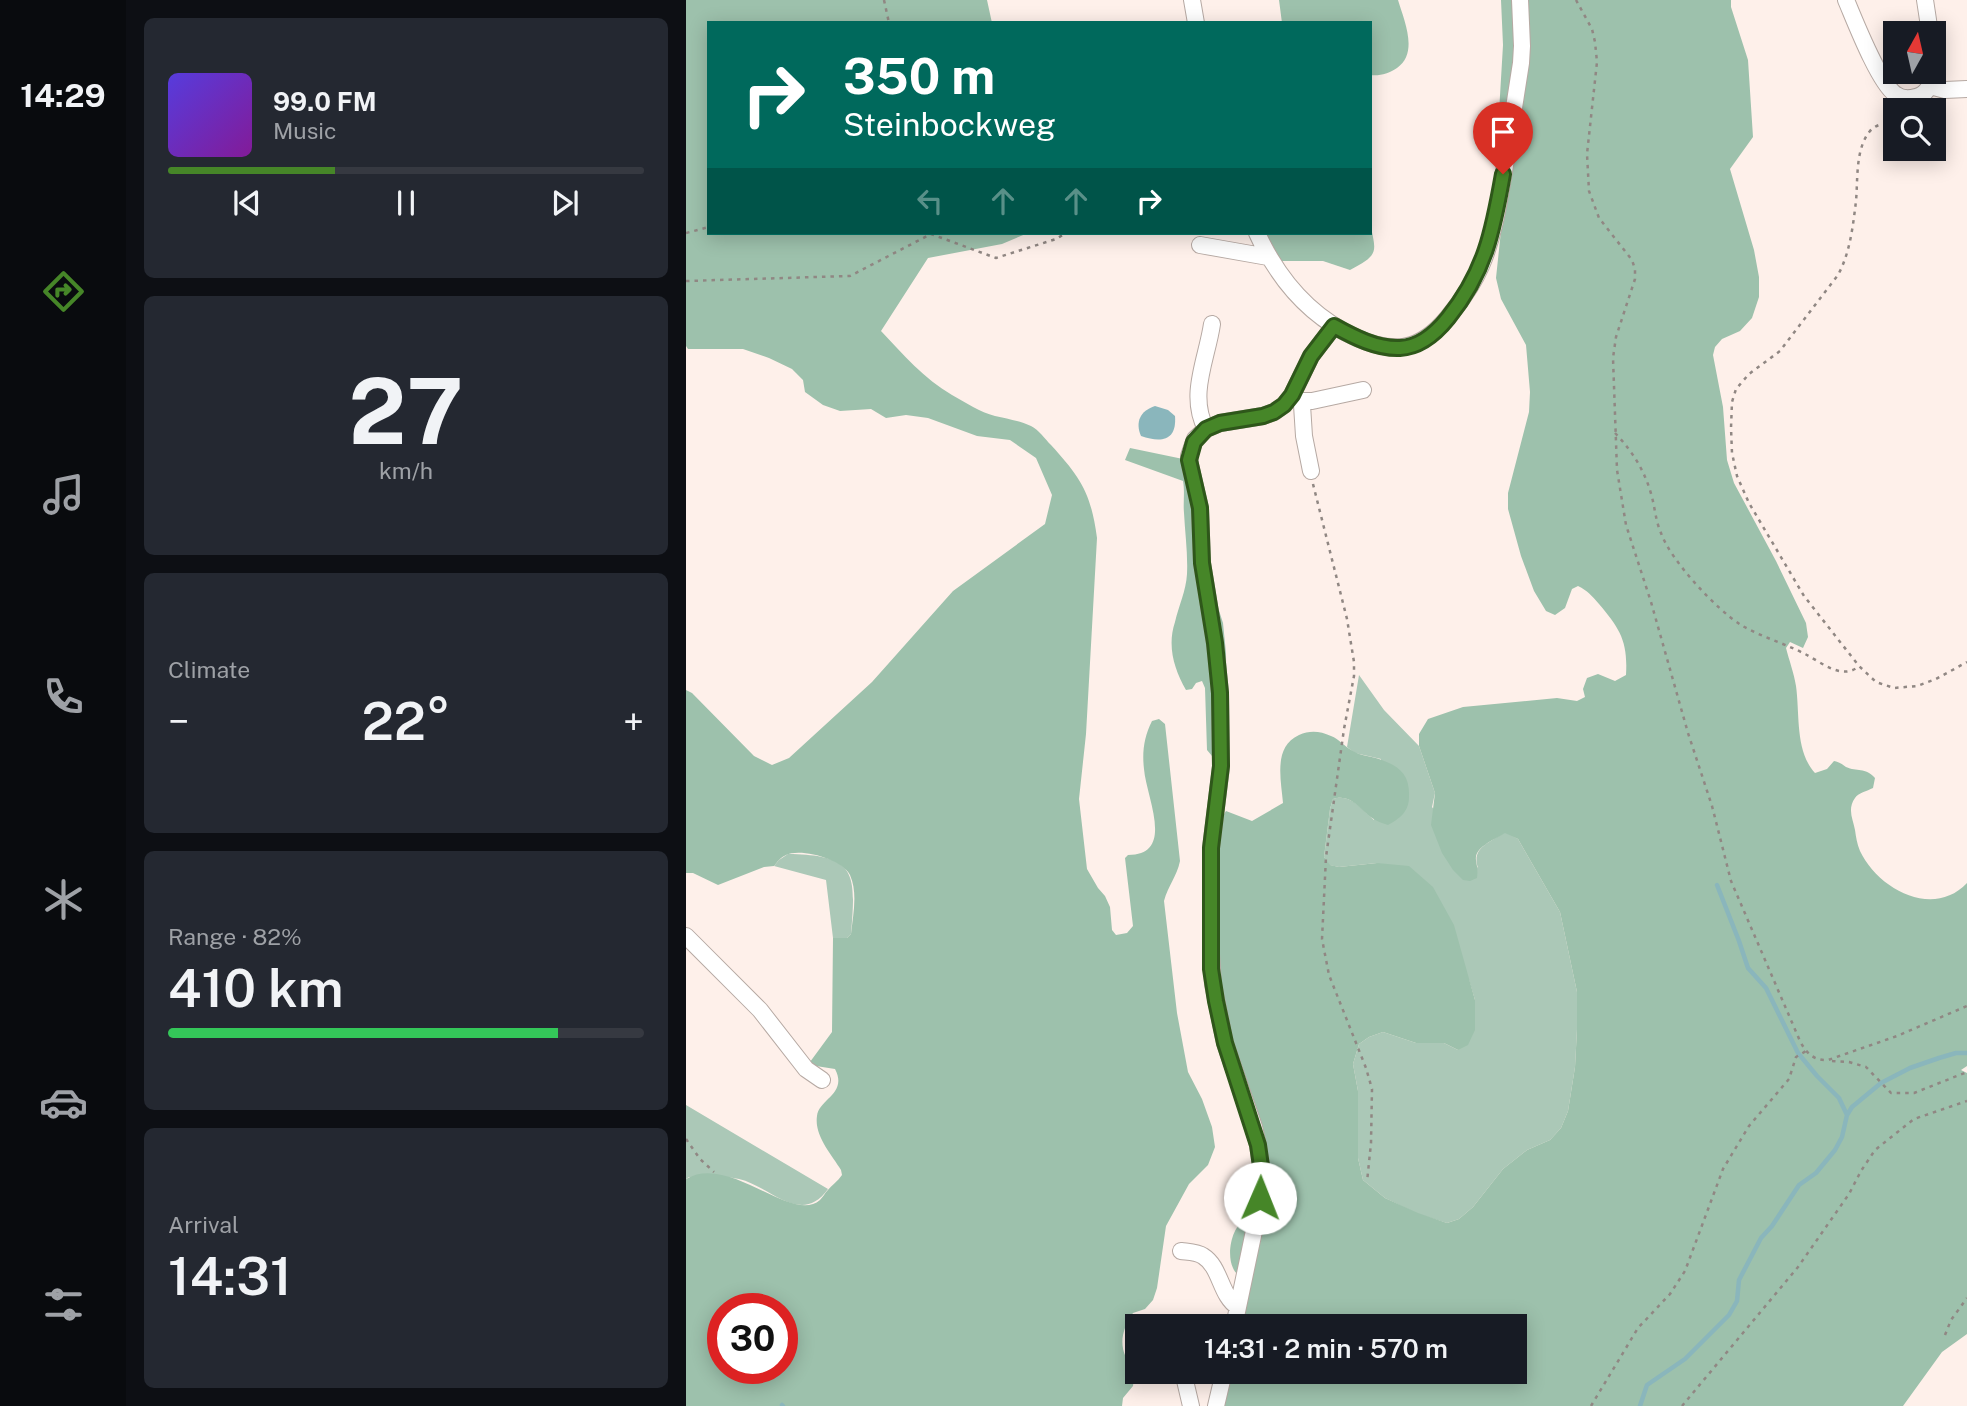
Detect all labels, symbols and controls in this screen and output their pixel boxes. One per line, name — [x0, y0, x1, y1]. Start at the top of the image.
north arrow — [1883, 21, 1946, 84]
map controls — [1883, 21, 1946, 161]
text: 350 m — [843, 47, 995, 105]
icon: right — [728, 49, 819, 140]
text: 14:29 — [20, 77, 106, 114]
text: 99.0 FM — [273, 86, 377, 117]
button: search — [1883, 98, 1946, 161]
pin — [1473, 102, 1533, 174]
text: Steinbockweg — [843, 106, 1056, 143]
icon: arrive — [1484, 113, 1522, 151]
text: Music — [273, 117, 337, 144]
icon: left — [911, 182, 949, 220]
icon: ahead — [984, 182, 1022, 220]
icon: ahead — [1057, 182, 1095, 220]
icon: right — [1130, 182, 1168, 220]
icon: previous — [228, 184, 266, 222]
icon: pause — [387, 184, 425, 222]
icon: next — [546, 184, 584, 222]
icon: directions — [39, 267, 88, 316]
text: 27 — [349, 358, 463, 464]
text: km/h — [379, 457, 433, 484]
icon: music — [39, 470, 88, 519]
text: Climate — [168, 656, 250, 683]
icon: phone — [39, 672, 88, 721]
text: 22° — [362, 691, 450, 752]
text: − — [168, 699, 189, 744]
text: + — [623, 699, 644, 744]
icon: climate — [39, 875, 88, 924]
text: Range · 82% — [168, 923, 302, 950]
text: 410 km — [168, 958, 344, 1019]
icon: car — [39, 1078, 88, 1127]
position arrow — [1223, 1161, 1297, 1235]
text: Arrival — [168, 1211, 239, 1238]
text: 14:31 — [168, 1246, 292, 1307]
icon: filters — [39, 1280, 88, 1329]
speed limit sign: 30 — [707, 1293, 798, 1384]
text: 14:31 · 2 min · 570 m — [1204, 1333, 1448, 1364]

